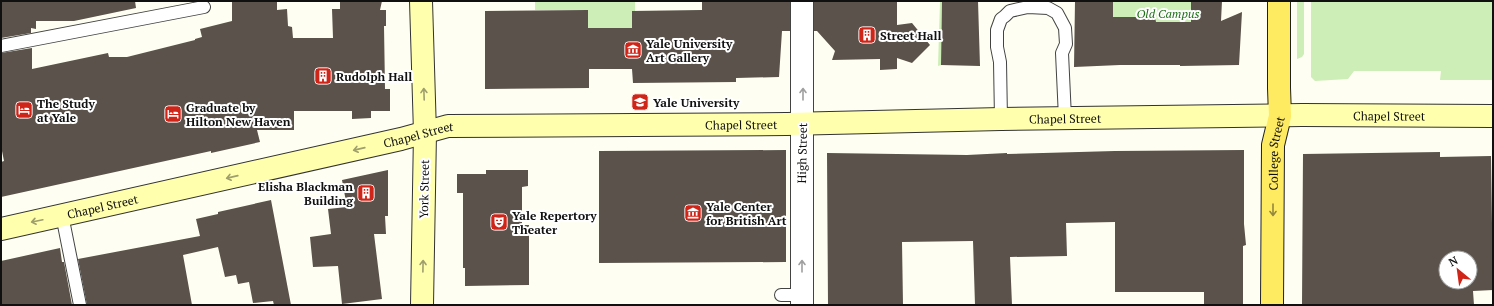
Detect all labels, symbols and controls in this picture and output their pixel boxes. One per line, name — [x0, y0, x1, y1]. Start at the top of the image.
park label: Old Campus — [1137, 6, 1199, 21]
building icon: Street Hall — [857, 25, 877, 45]
place label: Street Hall — [880, 28, 941, 43]
place label: Yale University Art Gallery — [646, 36, 733, 65]
museum icon: Yale University Art Gallery — [623, 40, 643, 60]
building icon: Rudolph Hall — [313, 66, 333, 86]
place label: Rudolph Hall — [336, 69, 412, 84]
one-way arrow — [420, 88, 428, 101]
one-way arrow — [799, 88, 807, 101]
school or university icon: Yale University — [630, 92, 650, 112]
place label: Yale University — [653, 95, 740, 110]
place label: The Study at Yale — [37, 96, 96, 125]
hotel icon: The Study at Yale — [14, 100, 34, 120]
place label: Graduate by Hilton New Haven — [186, 100, 291, 129]
hotel icon: Graduate by Hilton New Haven — [163, 104, 183, 124]
street label: Chapel Street — [1353, 108, 1426, 123]
street label: Chapel Street — [1029, 110, 1102, 126]
street label: College Street — [1265, 114, 1287, 190]
street label: Chapel Street — [705, 117, 778, 132]
street label: Chapel Street — [382, 118, 454, 150]
street label: High Street — [794, 122, 810, 183]
one-way arrow — [353, 145, 366, 153]
street label: York Street — [416, 159, 432, 219]
one-way arrow — [226, 174, 239, 182]
place label: Elisha Blackman Building — [258, 179, 353, 208]
building icon: Elisha Blackman Building — [356, 183, 376, 203]
street label: Chapel Street — [66, 191, 140, 221]
place label: Yale Center for British Art — [706, 199, 787, 228]
museum icon: Yale Center for British Art — [683, 203, 703, 223]
one-way arrow — [1269, 203, 1277, 216]
place label: Yale Repertory Theater — [512, 208, 597, 237]
theatre icon: Yale Repertory Theater — [489, 212, 509, 232]
one-way arrow — [31, 217, 44, 225]
north arrow — [1438, 250, 1478, 290]
text: N — [1446, 253, 1461, 269]
one-way arrow — [419, 260, 427, 273]
one-way arrow — [798, 260, 806, 273]

